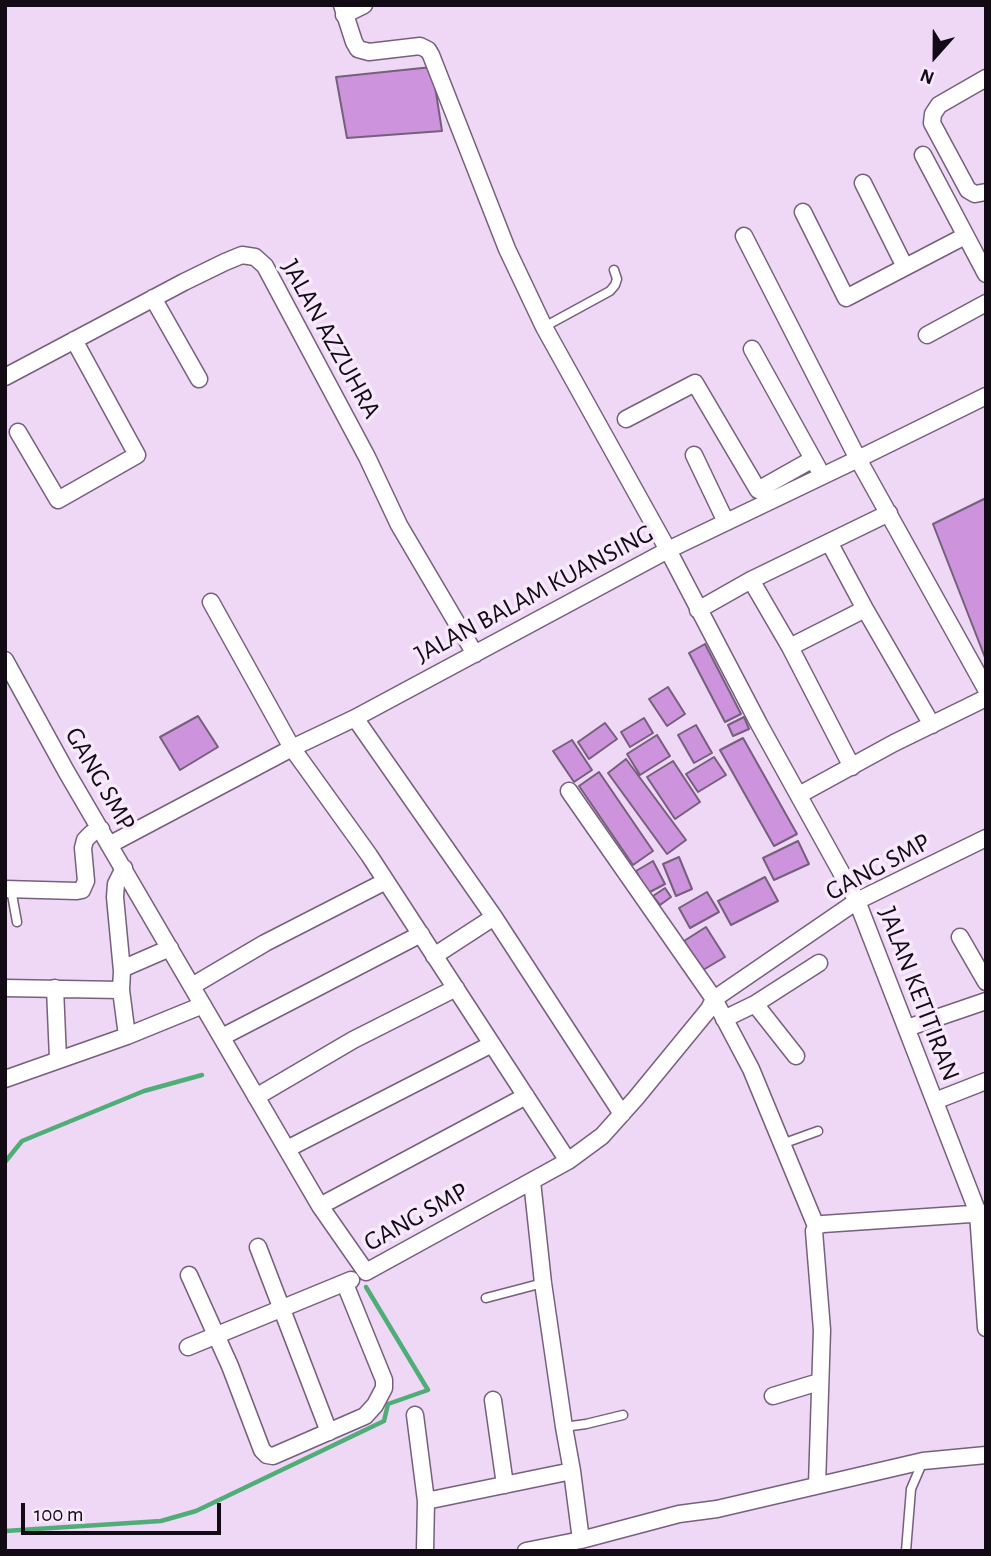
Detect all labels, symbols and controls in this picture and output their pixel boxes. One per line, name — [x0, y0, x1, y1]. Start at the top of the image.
north arrow — [900, 21, 970, 91]
text: N — [918, 65, 937, 87]
street label: JALAN AZZUHRA — [274, 254, 388, 424]
street label: JALAN BALAM KUANSING — [409, 518, 659, 670]
street label: GANG SMP — [58, 722, 142, 836]
street label: GANG SMP — [820, 826, 936, 908]
street label: JALAN KETITIRAN — [871, 903, 967, 1085]
street label: GANG SMP — [359, 1176, 473, 1258]
scale bar — [24, 1490, 224, 1534]
text: 100 m — [34, 1504, 84, 1525]

